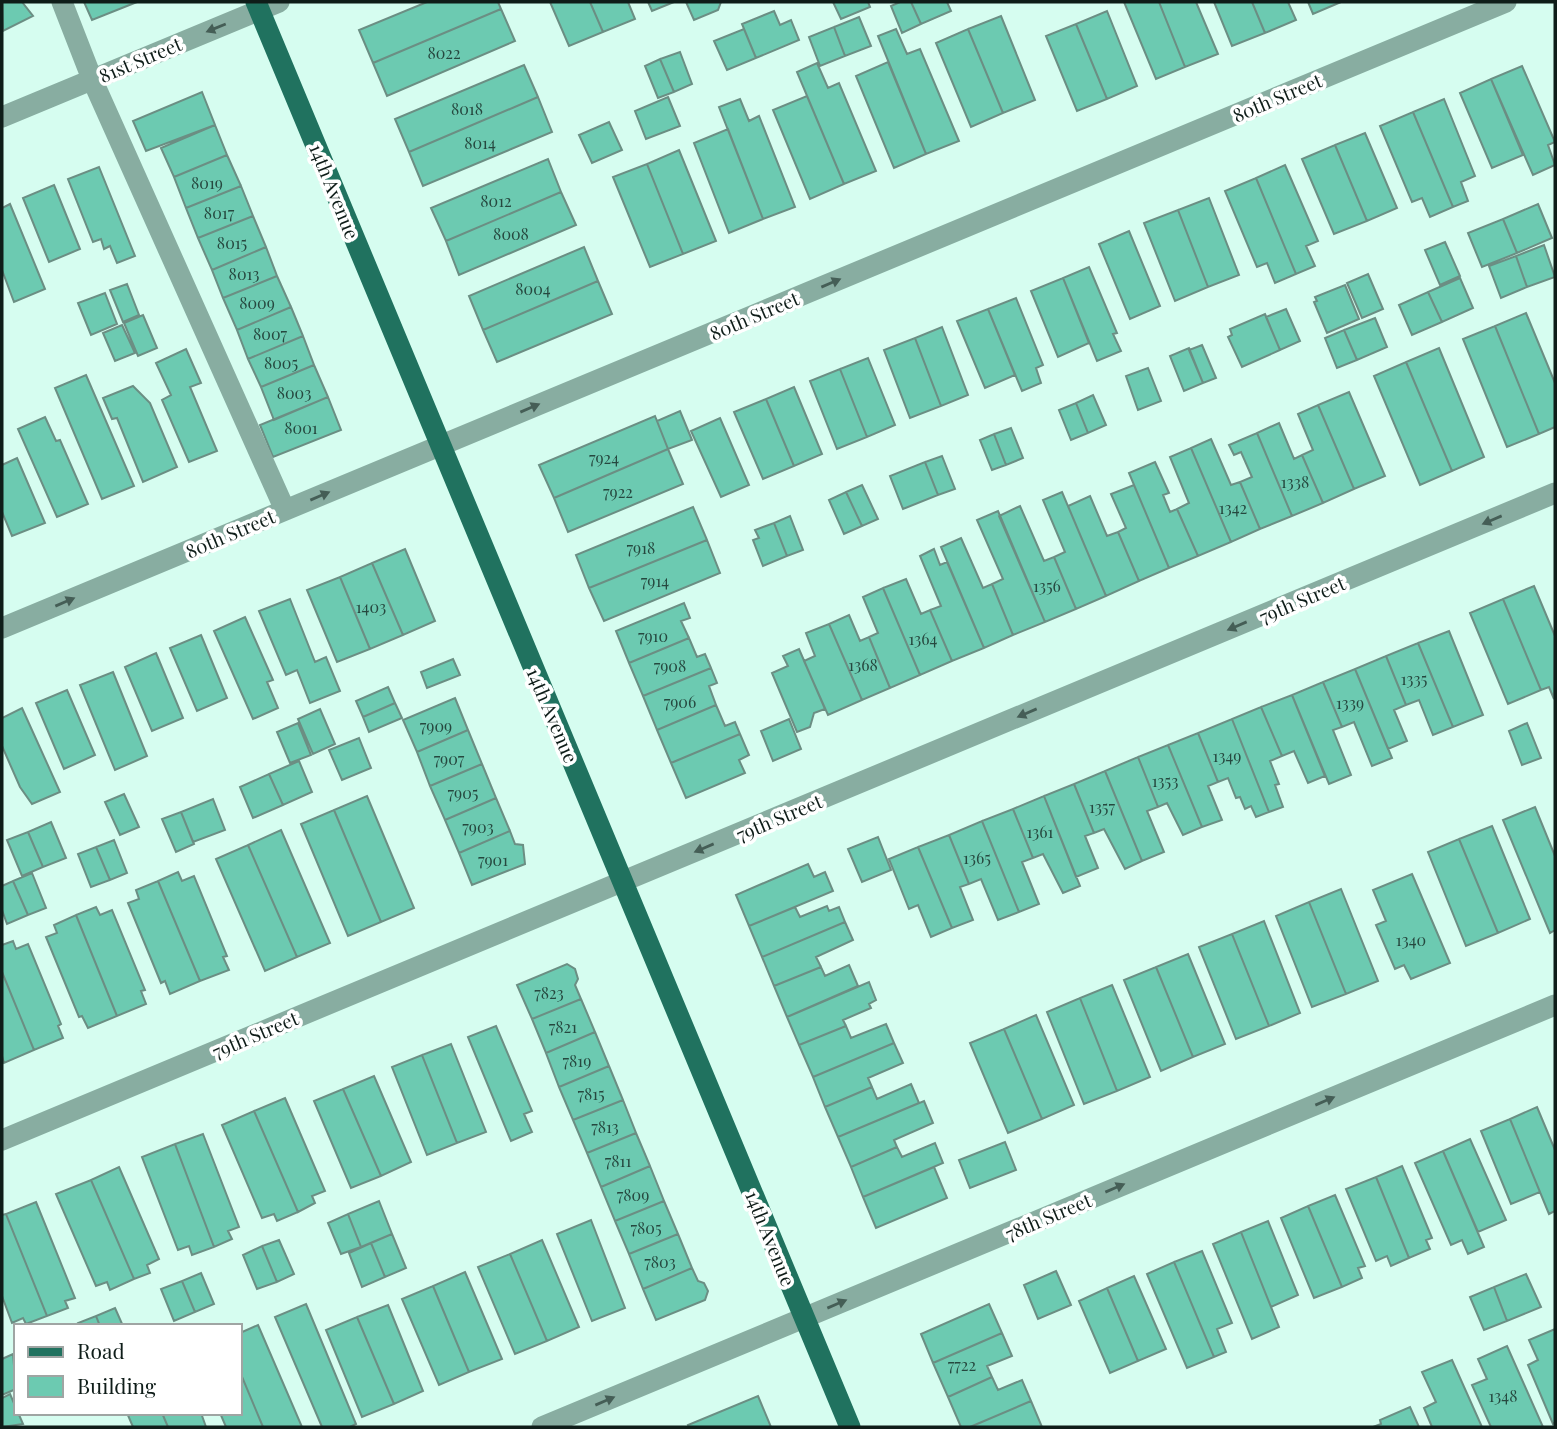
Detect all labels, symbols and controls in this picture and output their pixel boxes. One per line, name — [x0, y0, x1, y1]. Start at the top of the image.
one-way arrow — [206, 22, 226, 34]
street label: 81st Street — [95, 30, 186, 88]
house number: 8022 — [427, 42, 461, 63]
street label: 80th Street — [1228, 66, 1326, 128]
house number: 8018 — [451, 98, 483, 119]
house number: 8014 — [464, 132, 496, 153]
street label: 14th Avenue — [304, 139, 366, 243]
house number: 8019 — [191, 172, 223, 193]
house number: 8012 — [480, 190, 512, 211]
house number: 8017 — [204, 202, 235, 223]
house number: 8008 — [493, 223, 529, 244]
house number: 8015 — [217, 232, 247, 253]
house number: 8013 — [229, 263, 259, 284]
one-way arrow — [820, 277, 841, 288]
house number: 8004 — [515, 278, 551, 299]
street label: 80th Street — [705, 284, 803, 346]
house number: 8009 — [239, 292, 275, 313]
house number: 8007 — [253, 323, 288, 344]
house number: 8005 — [264, 352, 298, 373]
house number: 8003 — [277, 382, 311, 403]
one-way arrow — [520, 403, 541, 414]
house number: 8001 — [284, 417, 318, 438]
house number: 7924 — [589, 447, 619, 468]
house number: 1338 — [1281, 471, 1309, 492]
house number: 7922 — [603, 481, 633, 502]
one-way arrow — [310, 490, 331, 501]
house number: 1342 — [1219, 497, 1247, 518]
street label: 80th Street — [181, 502, 279, 564]
one-way arrow — [1482, 514, 1503, 525]
house number: 7918 — [627, 537, 655, 558]
street label: 79th Street — [1255, 569, 1349, 629]
house number: 7914 — [641, 570, 669, 591]
house number: 1356 — [1033, 575, 1061, 596]
one-way arrow — [54, 596, 75, 607]
house number: 1403 — [356, 596, 386, 617]
one-way arrow — [1227, 620, 1247, 632]
house number: 7910 — [638, 625, 668, 646]
house number: 1364 — [908, 628, 938, 649]
house number: 1368 — [848, 654, 878, 675]
house number: 7908 — [654, 655, 686, 676]
street label: 14th Avenue — [521, 663, 585, 767]
house number: 1335 — [1401, 668, 1427, 689]
house number: 7906 — [664, 691, 696, 712]
house number: 1339 — [1336, 692, 1364, 713]
one-way arrow — [1016, 708, 1037, 719]
house number: 7909 — [420, 715, 452, 736]
house number: 1349 — [1213, 745, 1241, 766]
house number: 7907 — [434, 748, 465, 769]
house number: 1353 — [1152, 770, 1178, 791]
house number: 7905 — [448, 782, 478, 803]
street label: 79th Street — [732, 787, 826, 847]
house number: 1357 — [1089, 796, 1115, 817]
house number: 7903 — [462, 816, 494, 837]
house number: 1361 — [1026, 821, 1054, 842]
one-way arrow — [694, 842, 714, 854]
house number: 1365 — [963, 847, 991, 868]
house number: 7901 — [478, 849, 508, 870]
house number: 1340 — [1396, 929, 1426, 950]
house number: 7823 — [534, 982, 564, 1003]
street label: 79th Street — [208, 1004, 302, 1064]
house number: 7821 — [549, 1016, 577, 1037]
house number: 7819 — [563, 1050, 591, 1071]
house number: 7815 — [577, 1083, 605, 1104]
one-way arrow — [1315, 1095, 1335, 1107]
house number: 7813 — [591, 1116, 619, 1137]
house number: 7811 — [605, 1150, 631, 1171]
one-way arrow — [1105, 1183, 1126, 1194]
house number: 7809 — [617, 1184, 649, 1205]
street label: 14th Avenue — [740, 1186, 802, 1290]
street label: 78th Street — [1001, 1186, 1095, 1246]
house number: 7805 — [630, 1217, 662, 1238]
house number: 7803 — [644, 1251, 676, 1272]
one-way arrow — [827, 1299, 848, 1310]
legend — [14, 1324, 242, 1415]
text: Road — [77, 1336, 125, 1364]
house number: 7722 — [948, 1354, 976, 1375]
text: Building — [77, 1371, 156, 1399]
house number: 1348 — [1488, 1385, 1518, 1406]
one-way arrow — [594, 1395, 615, 1406]

